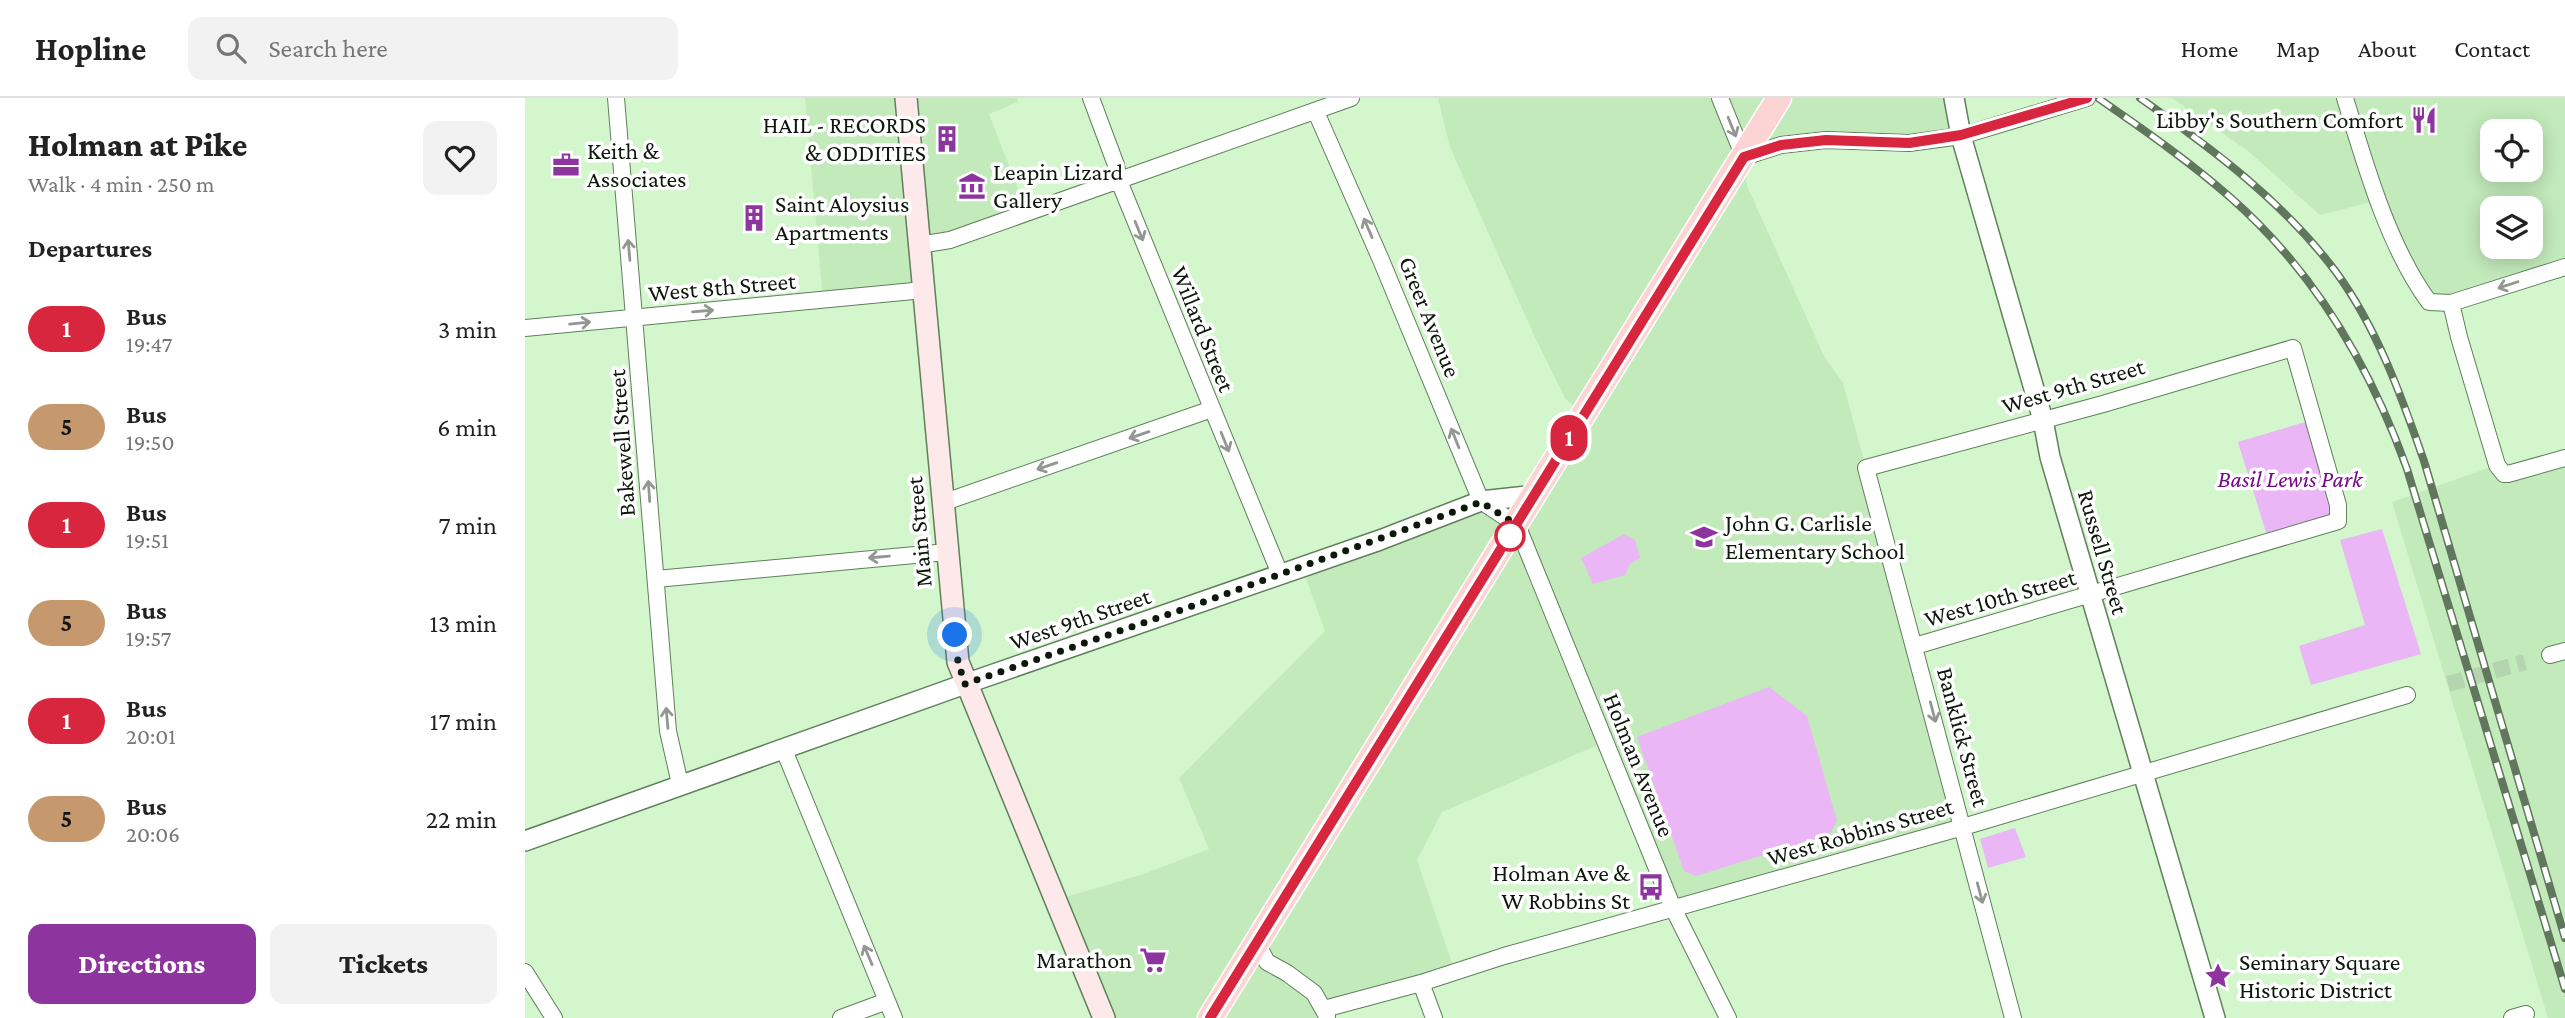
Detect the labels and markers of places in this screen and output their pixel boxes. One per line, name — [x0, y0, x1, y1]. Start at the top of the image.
restaurant icon: Libby's Southern Comfort — [2409, 105, 2439, 135]
place label: Libby's Southern Comfort — [2156, 106, 2404, 133]
place label: HAIL - RECORDS & ODDITIES — [763, 111, 926, 166]
building icon: HAIL - RECORDS & ODDITIES — [932, 124, 962, 154]
place label: Keith & Associates — [587, 137, 687, 192]
office icon: Keith & Associates — [551, 150, 581, 180]
place label: Leapin Lizard Gallery — [993, 158, 1123, 213]
museum icon: Leapin Lizard Gallery — [957, 171, 987, 201]
place label: Saint Aloysius Apartments — [775, 190, 910, 245]
building icon: Saint Aloysius Apartments — [739, 203, 769, 233]
place label: John G. Carlisle Elementary School — [1723, 509, 1905, 564]
unlabelled marker — [1495, 521, 1525, 551]
school or university icon: John G. Carlisle Elementary School — [1689, 522, 1719, 552]
place label: Holman Ave & W Robbins St — [1493, 859, 1631, 914]
bus stop icon: Holman Ave & W Robbins St — [1636, 872, 1666, 902]
supermarket icon: Marathon — [1138, 945, 1168, 975]
place label: Marathon — [1036, 946, 1132, 973]
place label: Seminary Square Historic District — [2239, 948, 2400, 1003]
place icon: Seminary Square Historic District — [2203, 961, 2233, 991]

